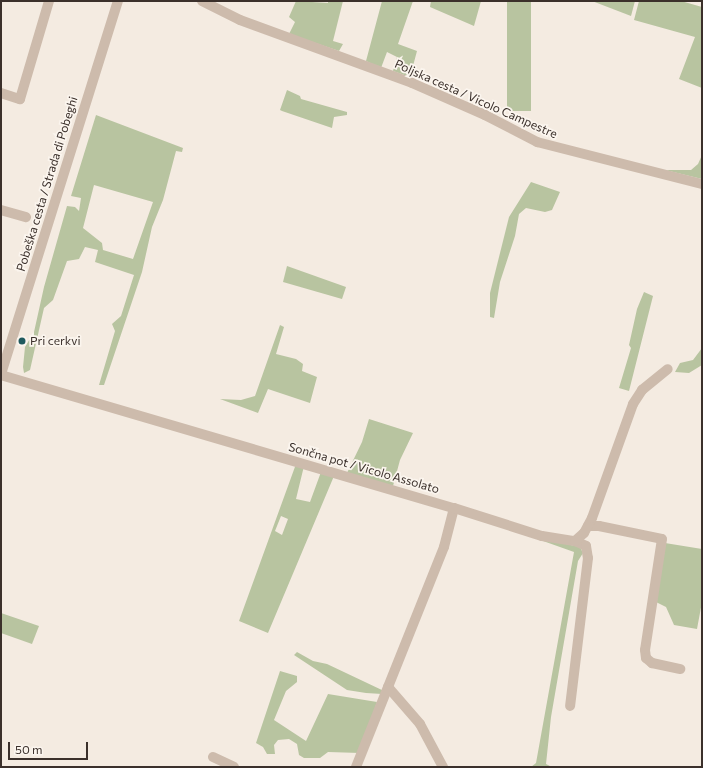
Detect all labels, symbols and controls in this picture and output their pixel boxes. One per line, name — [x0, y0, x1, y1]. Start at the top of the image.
street label: Poljska cesta / Vicolo Campestre — [392, 57, 560, 141]
street label: Pobeška cesta / Strada di Pobeghi — [13, 95, 81, 273]
place label: Pri cerkvi — [30, 334, 81, 348]
marker: Pri cerkvi — [17, 336, 27, 346]
street label: Sončna pot / Vicolo Assolato — [287, 440, 441, 496]
scale bar — [10, 734, 90, 760]
text: 50 m — [15, 742, 43, 756]

